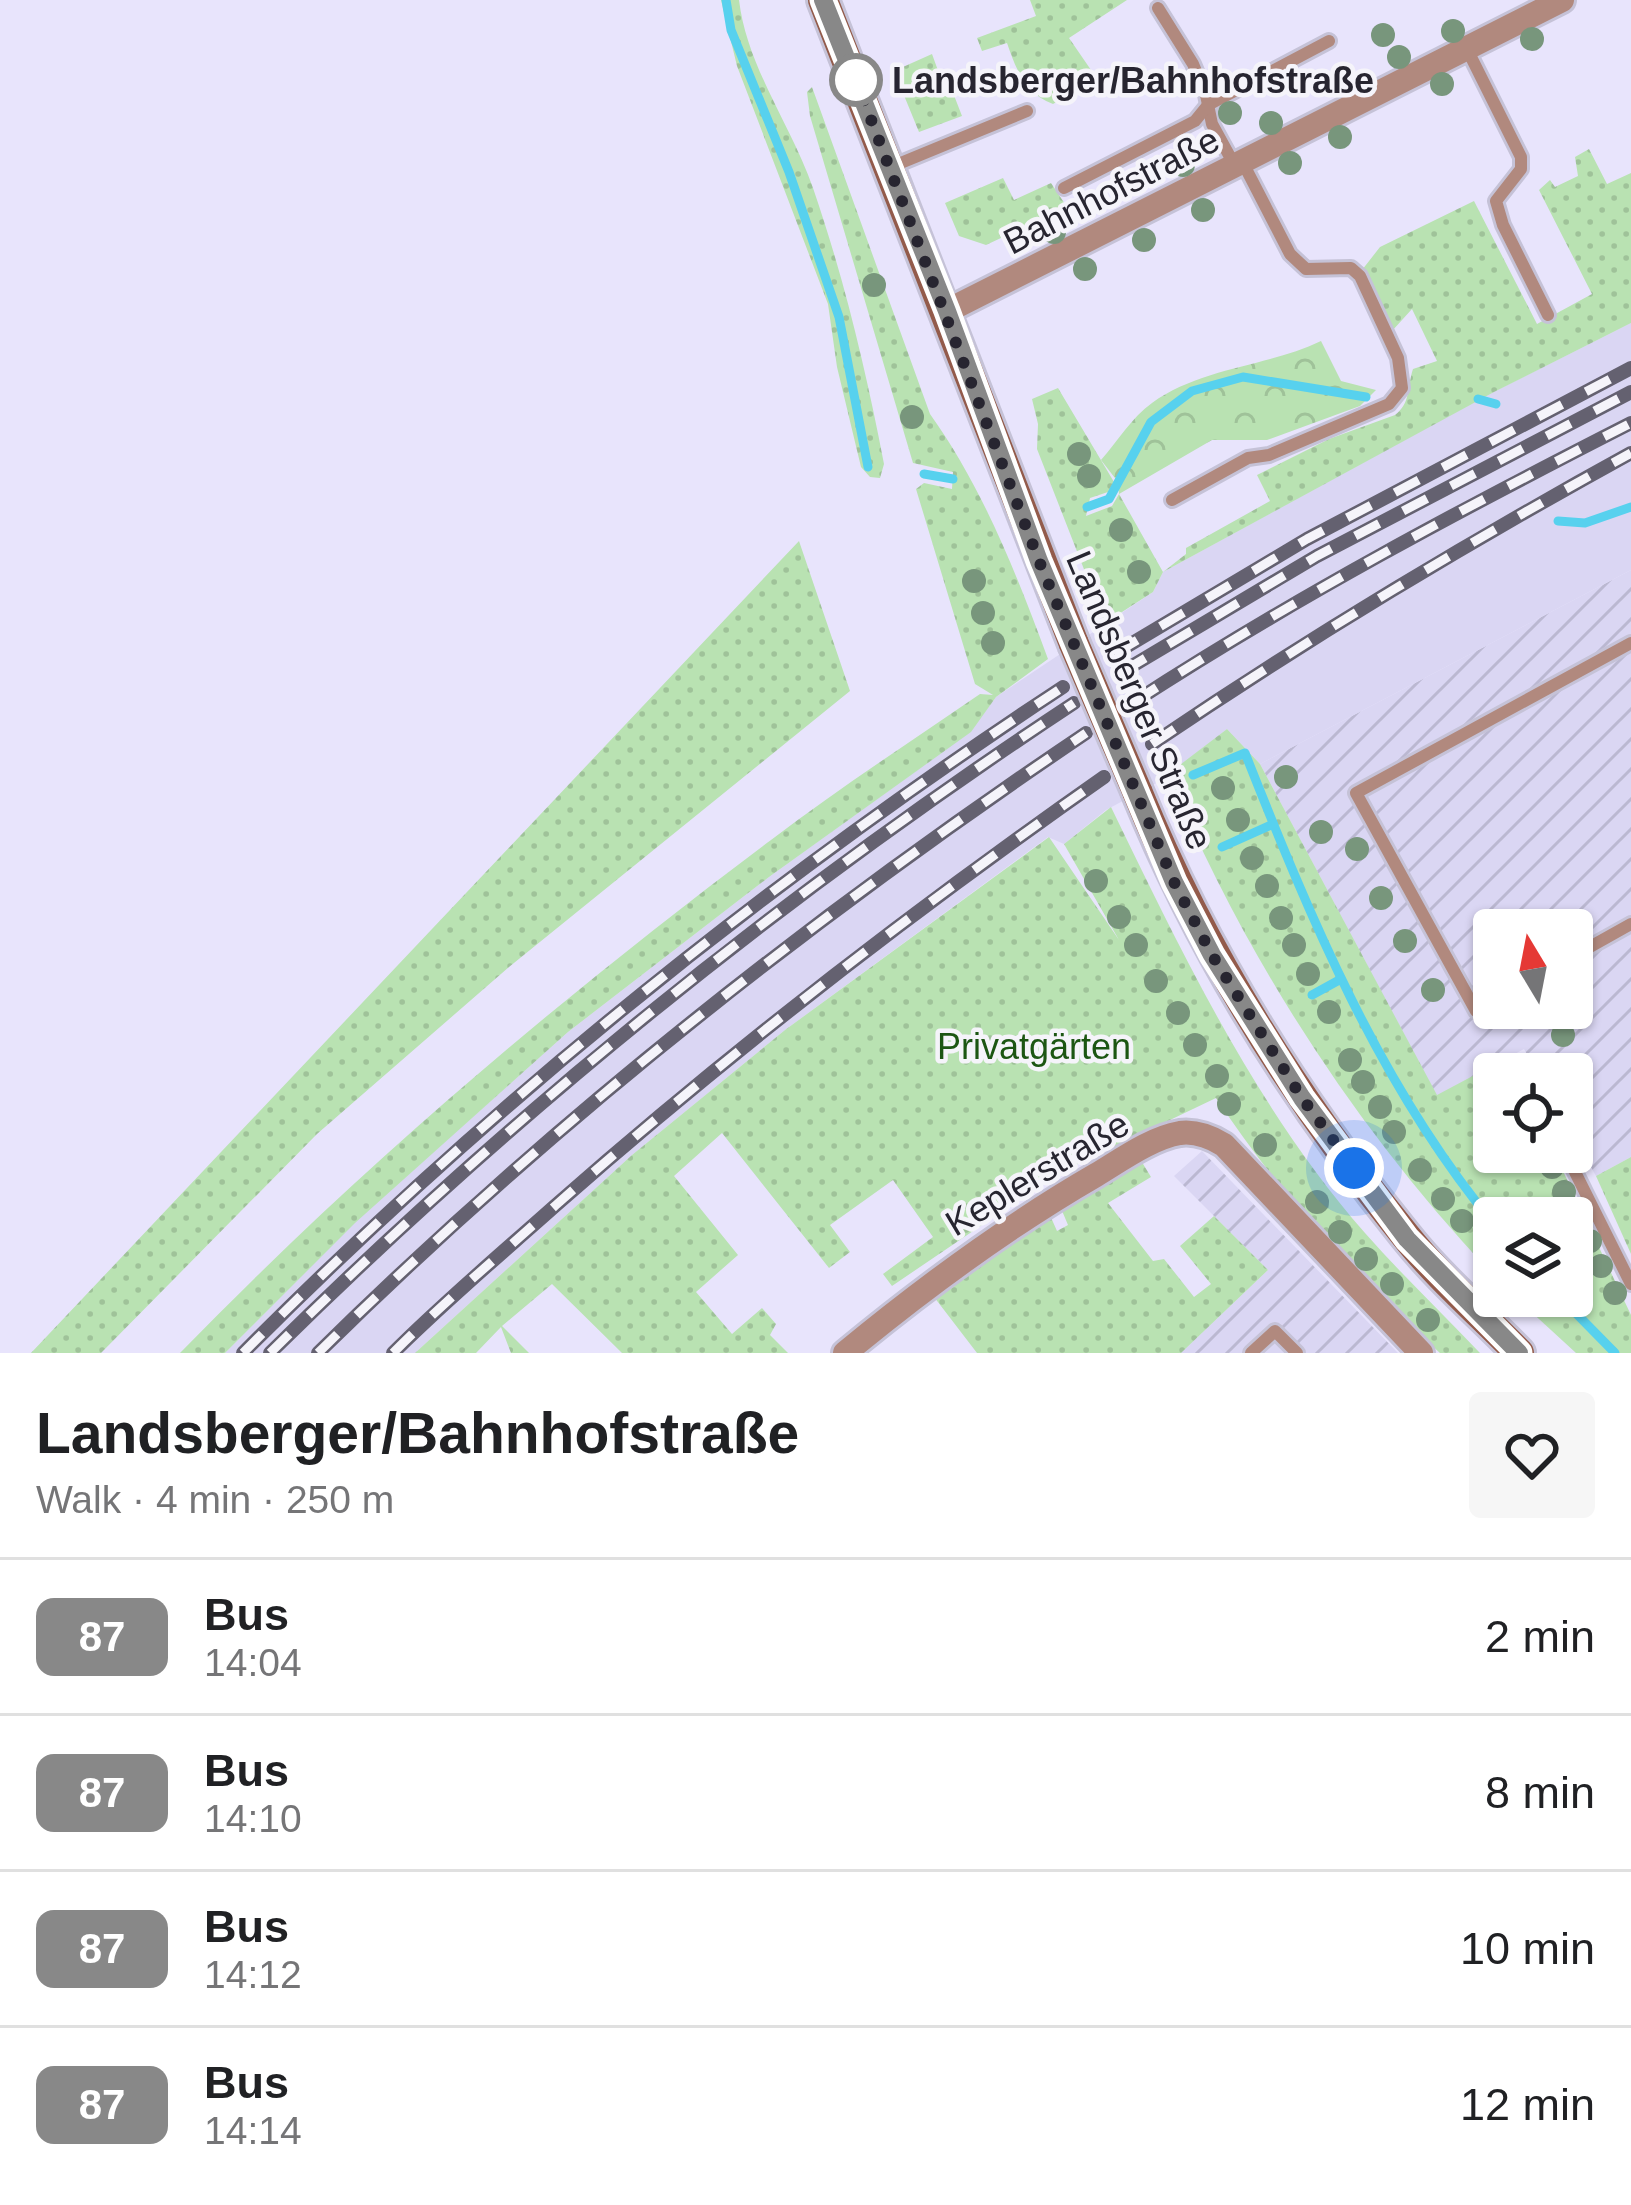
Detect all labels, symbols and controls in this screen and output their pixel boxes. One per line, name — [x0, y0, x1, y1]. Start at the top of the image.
marker: Landsberger/Bahnhofstraße — [831, 55, 881, 105]
place label: Landsberger/Bahnhofstraße — [892, 60, 1374, 101]
street label: Bahnhofstraße — [997, 119, 1226, 262]
street label: Landsberger Straße — [1058, 545, 1221, 856]
north arrow — [1473, 909, 1593, 1029]
map controls — [1473, 909, 1593, 1317]
park label: Privatgärten — [937, 1026, 1131, 1067]
button: locate — [1473, 1053, 1593, 1173]
street label: Keplerstraße — [938, 1103, 1136, 1244]
your location — [1324, 1138, 1384, 1198]
button: layers — [1473, 1197, 1593, 1317]
button: heart — [1469, 1392, 1595, 1518]
text: Landsberger/Bahnhofstraße — [36, 1401, 799, 1465]
text: Walk · 4 min · 250 m — [36, 1478, 394, 1521]
text: Bus — [204, 1589, 289, 1640]
text: 2 min — [1485, 1611, 1595, 1662]
text: 87 — [79, 1613, 125, 1660]
text: 14:04 — [204, 1641, 302, 1684]
text: Bus — [204, 1745, 289, 1796]
text: 8 min — [1485, 1767, 1595, 1818]
text: 87 — [79, 1769, 125, 1816]
text: 14:10 — [204, 1797, 302, 1840]
text: Bus — [204, 1901, 289, 1952]
text: 10 min — [1460, 1923, 1595, 1974]
text: 87 — [79, 1925, 125, 1972]
text: 14:12 — [204, 1953, 302, 1996]
text: Bus — [204, 2057, 289, 2108]
text: 12 min — [1460, 2079, 1595, 2130]
text: 87 — [79, 2081, 125, 2128]
text: 14:14 — [204, 2109, 302, 2152]

